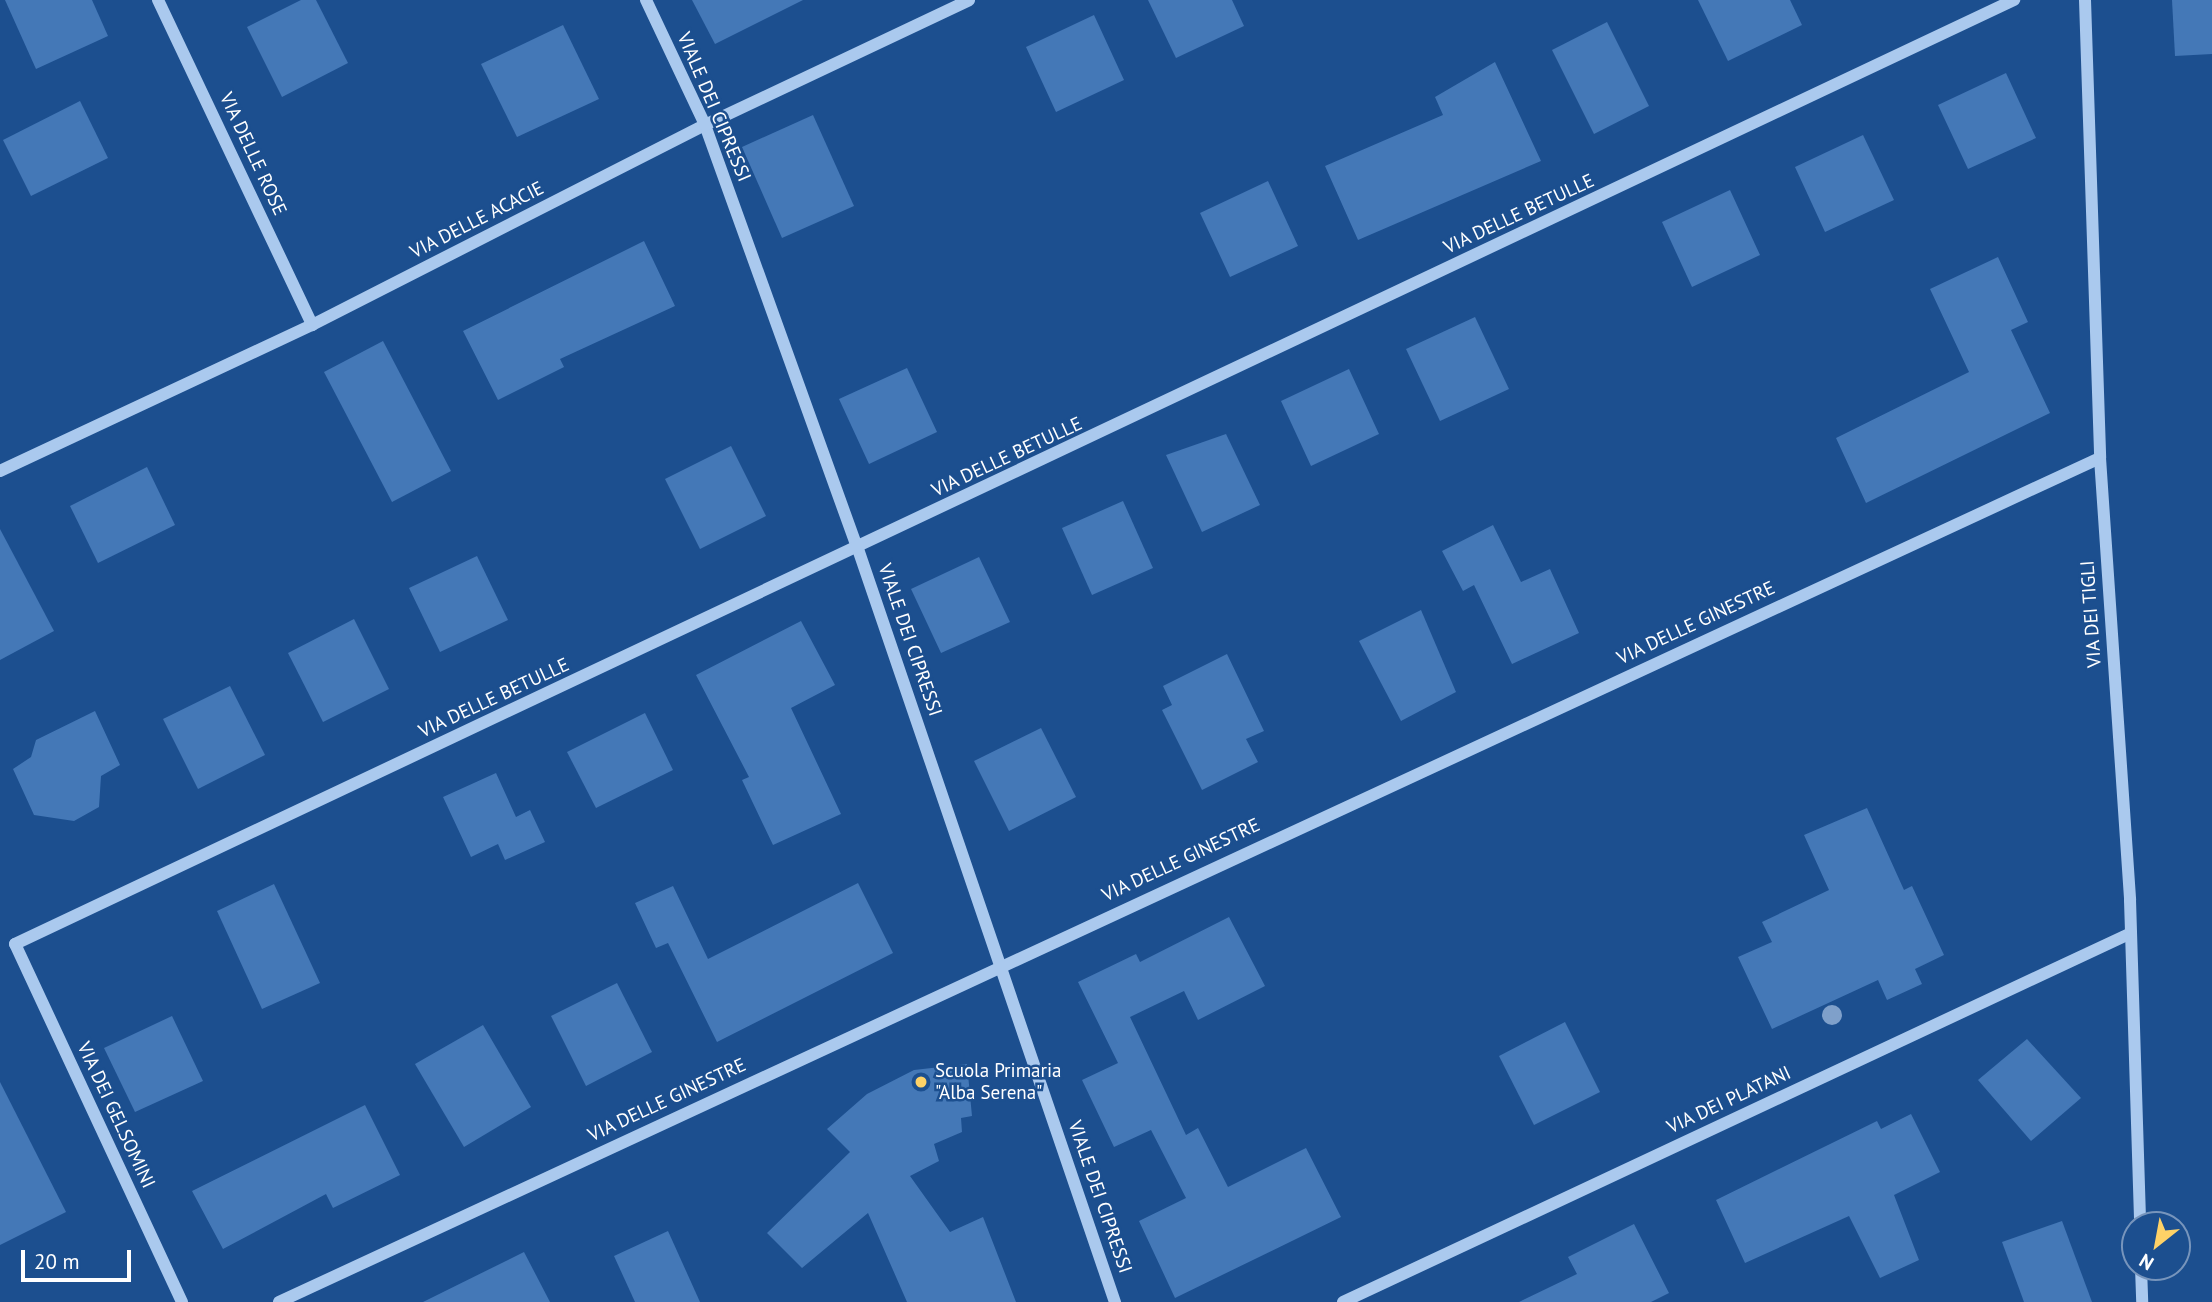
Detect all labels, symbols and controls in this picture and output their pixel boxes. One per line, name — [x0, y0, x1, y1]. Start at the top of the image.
street label: VIALE DEI CIPRESSI — [672, 29, 756, 185]
street label: VIA DELLE ROSE — [214, 89, 292, 219]
street label: VIA DELLE BETULLE — [1440, 169, 1598, 259]
street label: VIA DELLE ACACIE — [406, 176, 548, 264]
street label: VIA DELLE BETULLE — [928, 412, 1086, 502]
street label: VIA DEI TIGLI — [2076, 559, 2106, 669]
street label: VIALE DEI CIPRESSI — [873, 561, 947, 719]
street label: VIA DELLE GINESTRE — [1613, 576, 1779, 670]
street label: VIA DELLE BETULLE — [415, 653, 573, 743]
street label: VIA DELLE GINESTRE — [1098, 813, 1264, 907]
street label: VIA DEI GELSOMINI — [72, 1038, 160, 1192]
street label: VIA DELLE GINESTRE — [584, 1053, 750, 1147]
place label: Scuola Primaria "Alba Serena" — [935, 1060, 1061, 1104]
street label: VIA DEI PLATANI — [1663, 1061, 1795, 1139]
marker: Scuola Primaria "Alba Serena" — [913, 1074, 929, 1090]
street label: VIALE DEI CIPRESSI — [1063, 1118, 1137, 1276]
north arrow — [2121, 1211, 2191, 1281]
scale bar — [24, 1236, 135, 1280]
text: 20 m — [34, 1248, 80, 1275]
text: N — [2135, 1249, 2158, 1276]

